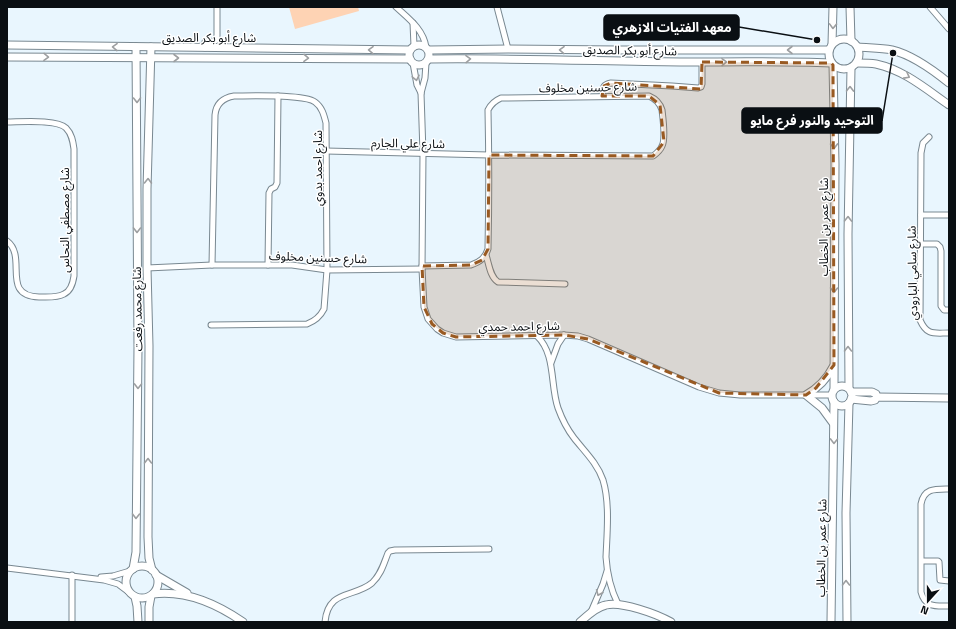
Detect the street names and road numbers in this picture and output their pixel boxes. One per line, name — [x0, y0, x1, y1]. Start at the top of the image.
street label: شارع أبو بكر الصديق — [162, 28, 256, 47]
street label: شارع أبو بكر الصديق — [583, 40, 677, 60]
street label: شارع حسنين مخلوف — [539, 77, 637, 97]
street label: شارع احمد بدوي — [308, 130, 327, 206]
street label: شارع علي الجارم — [371, 133, 445, 154]
street label: شارع مصطفي النحاس — [55, 167, 74, 273]
street label: شارع عمر بن الخطاب — [814, 178, 833, 276]
street label: شارع سامي البارودي — [902, 225, 923, 321]
street label: شارع حسنين مخلوف — [269, 246, 367, 268]
street label: شارع محمد رفعت — [127, 266, 147, 352]
street label: شارع احمد حمدي — [478, 316, 560, 337]
street label: شارع عمر بن الخطاب — [811, 499, 831, 597]

